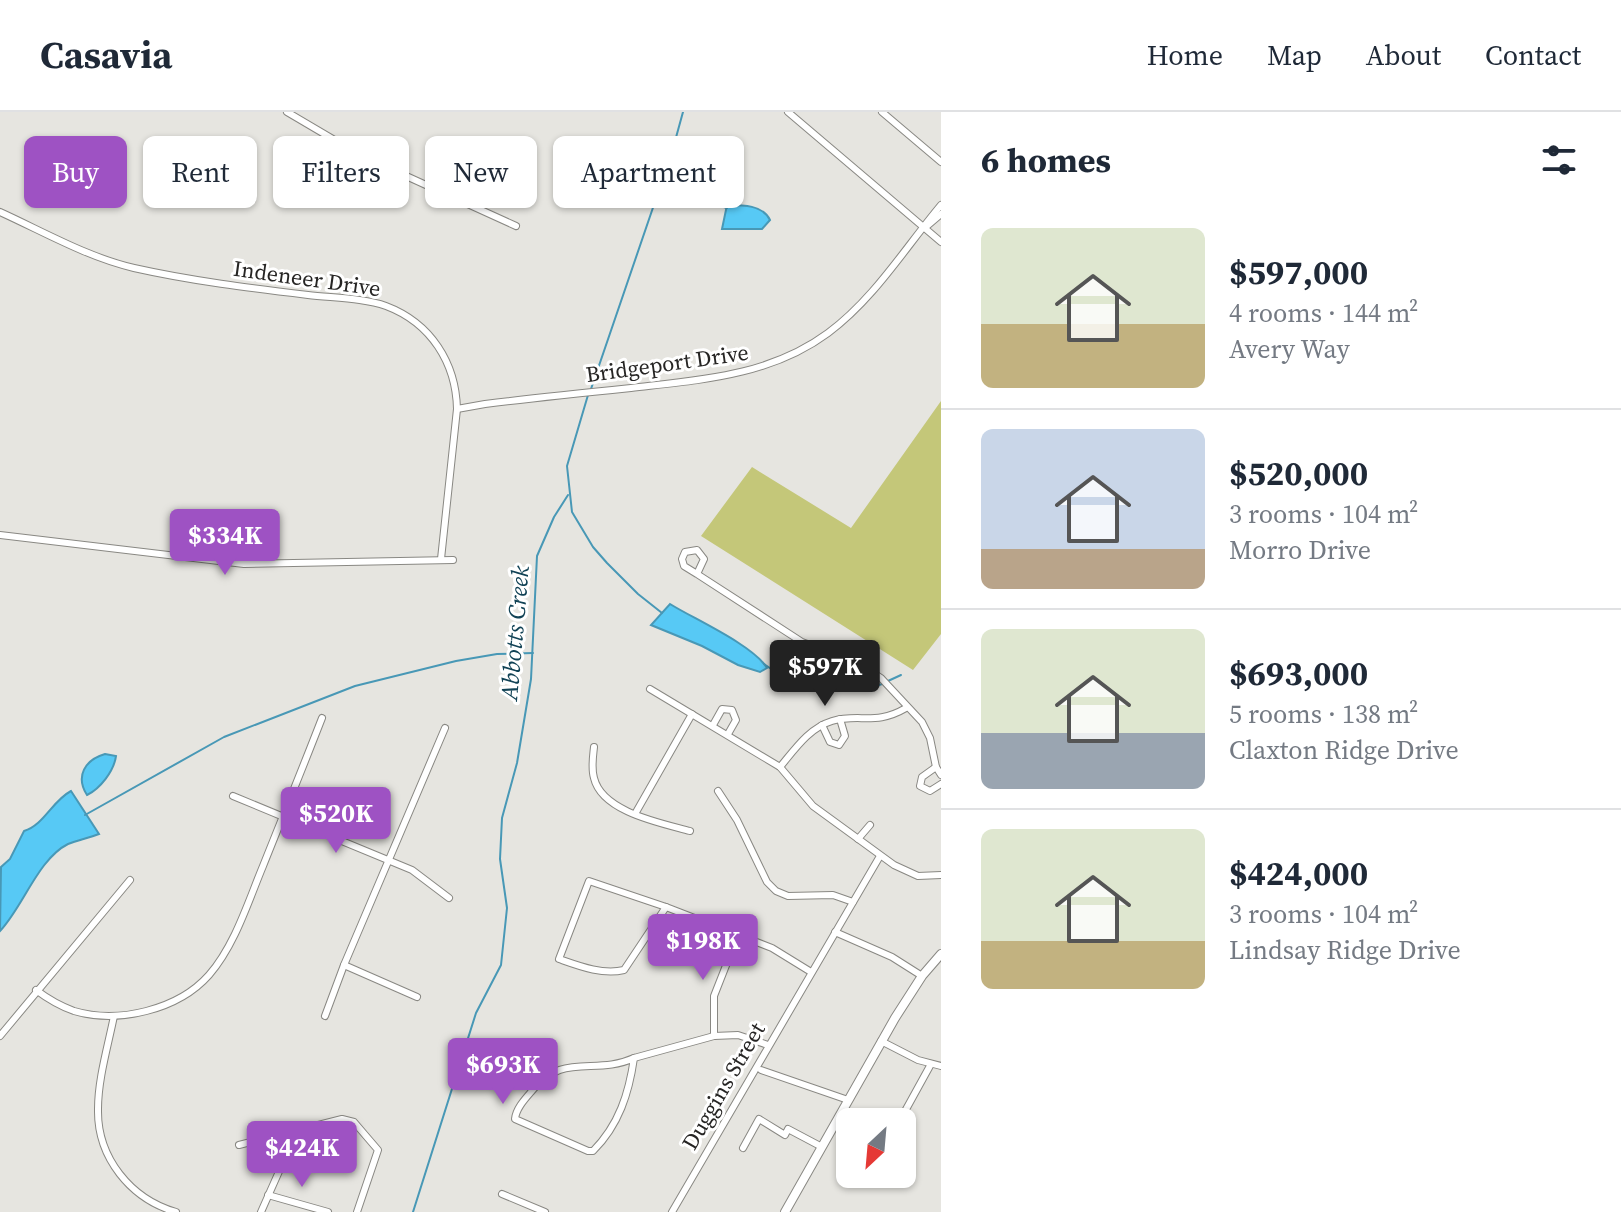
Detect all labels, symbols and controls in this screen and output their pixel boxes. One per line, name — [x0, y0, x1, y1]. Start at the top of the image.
text: Casavia — [40, 29, 172, 81]
text: Home — [1147, 36, 1223, 74]
text: Map — [1267, 36, 1322, 74]
text: About — [1366, 36, 1441, 74]
text: Contact — [1485, 36, 1581, 74]
chip: Buy — [24, 136, 127, 208]
chip: Rent — [143, 136, 257, 208]
chip: Filters — [273, 136, 409, 208]
chip: New — [425, 136, 537, 208]
chip: Apartment — [553, 136, 744, 208]
text: 6 homes — [981, 137, 1111, 183]
icon: filters — [1537, 138, 1581, 182]
text: $597,000 — [1229, 249, 1368, 295]
street label: Indeneer Drive — [231, 253, 383, 303]
icon: home — [1045, 260, 1141, 356]
text: 4 rooms · 144 m² — [1229, 295, 1418, 331]
text: Avery Way — [1229, 331, 1350, 367]
street label: Bridgeport Drive — [584, 337, 750, 389]
text: $520,000 — [1229, 450, 1368, 496]
icon: home — [1045, 461, 1141, 557]
text: 3 rooms · 104 m² — [1229, 496, 1418, 532]
pin: $334K — [169, 509, 281, 577]
text: $334K — [188, 517, 262, 553]
text: Morro Drive — [1229, 532, 1371, 568]
water label: Abbotts Creek — [492, 564, 537, 704]
pin: $597K — [769, 640, 881, 708]
text: $597K — [788, 648, 862, 684]
text: $693,000 — [1229, 650, 1368, 696]
icon: home — [1045, 661, 1141, 757]
text: 5 rooms · 138 m² — [1229, 696, 1418, 732]
text: Claxton Ridge Drive — [1229, 732, 1459, 768]
pin: $520K — [280, 787, 392, 855]
text: $520K — [299, 795, 373, 831]
text: $424,000 — [1229, 850, 1368, 896]
icon: home — [1045, 861, 1141, 957]
text: 3 rooms · 104 m² — [1229, 896, 1418, 932]
pin: $198K — [647, 914, 759, 982]
text: $198K — [666, 922, 740, 958]
text: Lindsay Ridge Drive — [1229, 932, 1461, 968]
street label: Duggins Street — [674, 1016, 772, 1155]
pin: $693K — [447, 1038, 559, 1106]
text: $693K — [466, 1046, 540, 1082]
north arrow — [836, 1108, 916, 1188]
map controls — [836, 1108, 916, 1188]
pin: $424K — [246, 1121, 358, 1189]
text: $424K — [265, 1129, 339, 1165]

